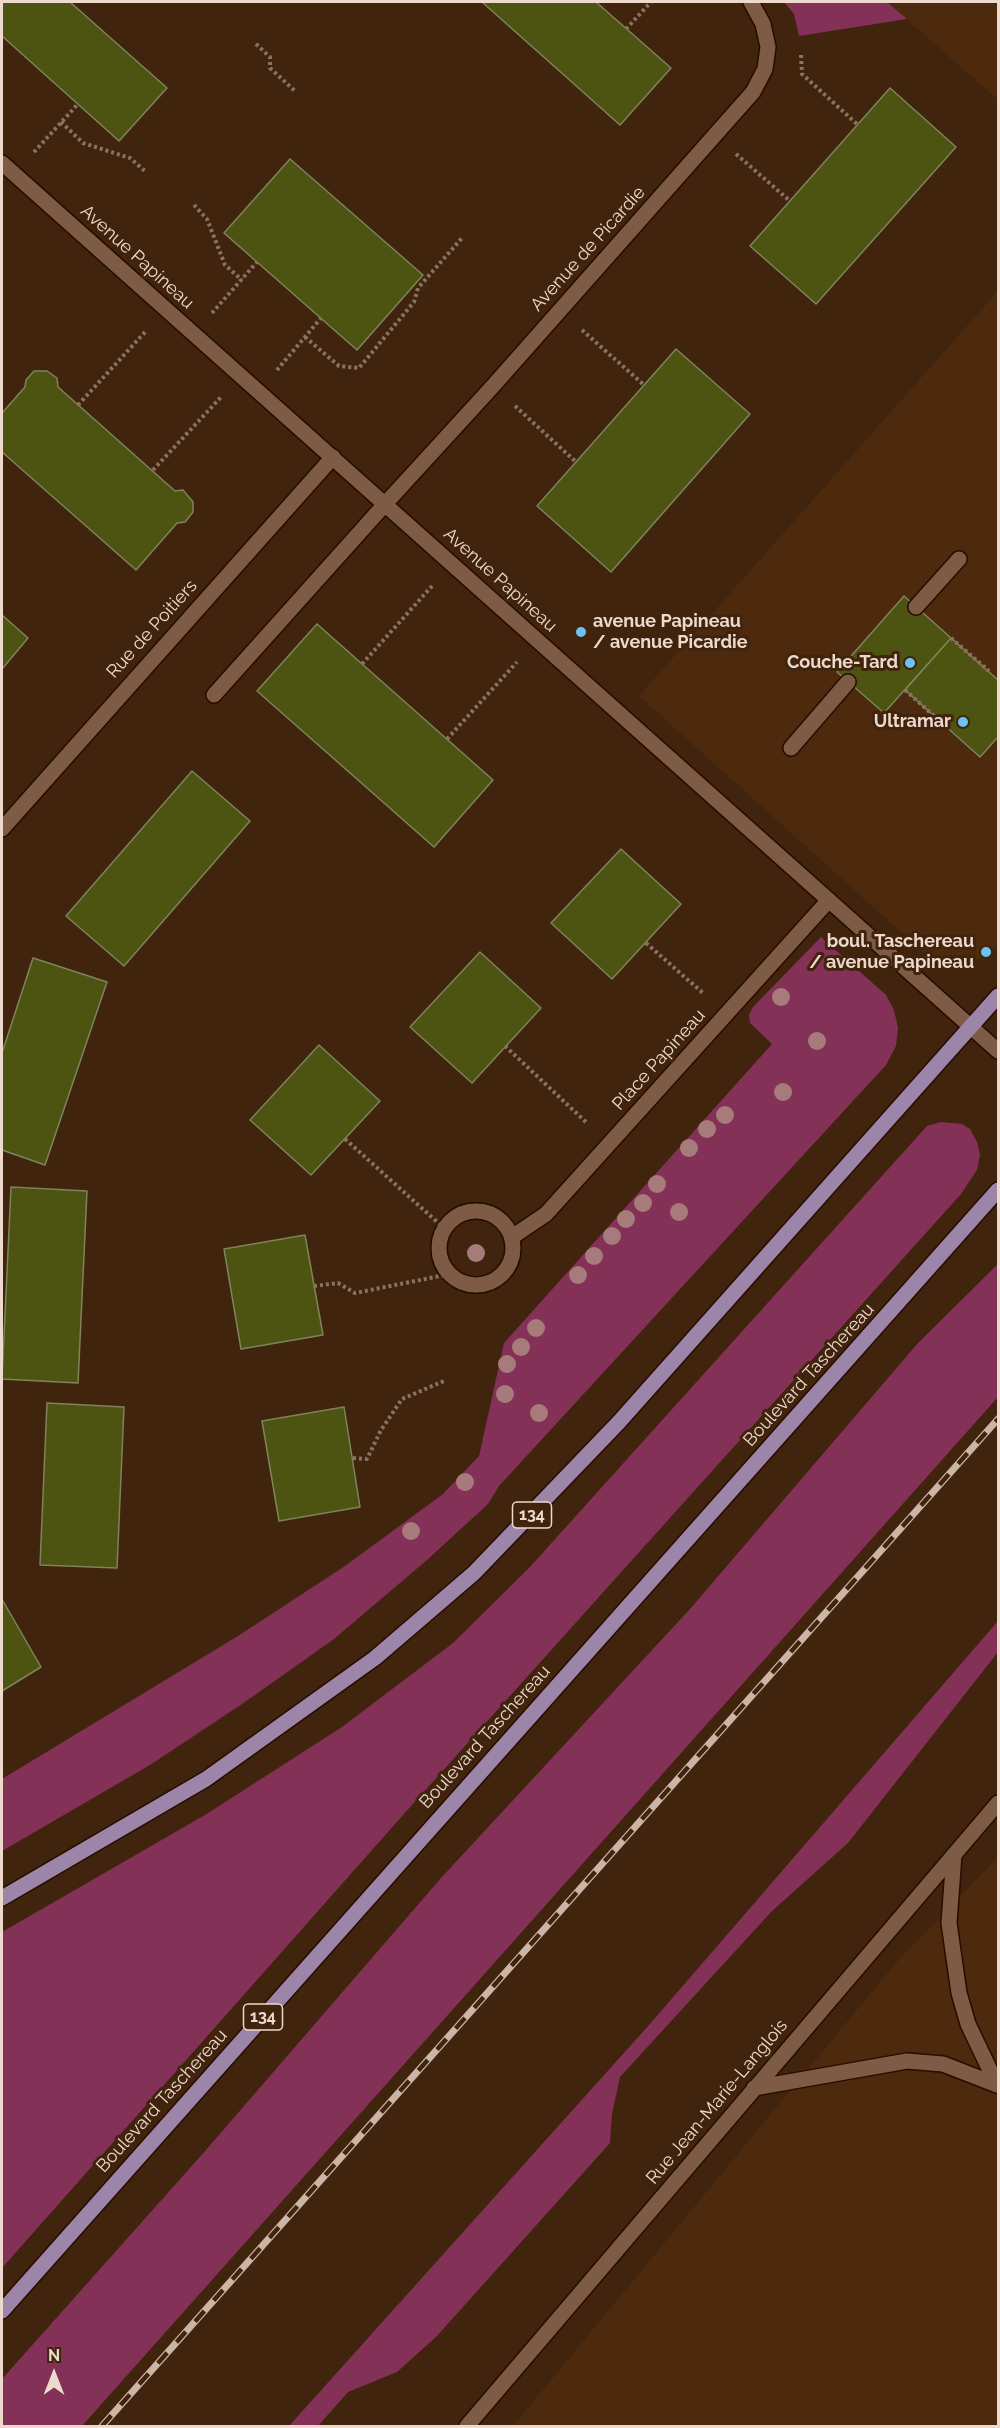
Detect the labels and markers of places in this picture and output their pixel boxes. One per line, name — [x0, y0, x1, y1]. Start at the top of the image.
place label: avenue Papineau / avenue Picardie — [593, 611, 747, 654]
marker: avenue Papineau / avenue Picardie — [574, 625, 588, 639]
place label: Couche-Tard — [787, 652, 898, 674]
marker: Couche-Tard — [903, 656, 917, 670]
place label: Ultramar — [874, 711, 951, 733]
marker: Ultramar — [956, 715, 970, 729]
place label: boul. Taschereau / avenue Papineau — [809, 931, 974, 974]
marker: boul. Taschereau / avenue Papineau — [979, 945, 993, 959]

